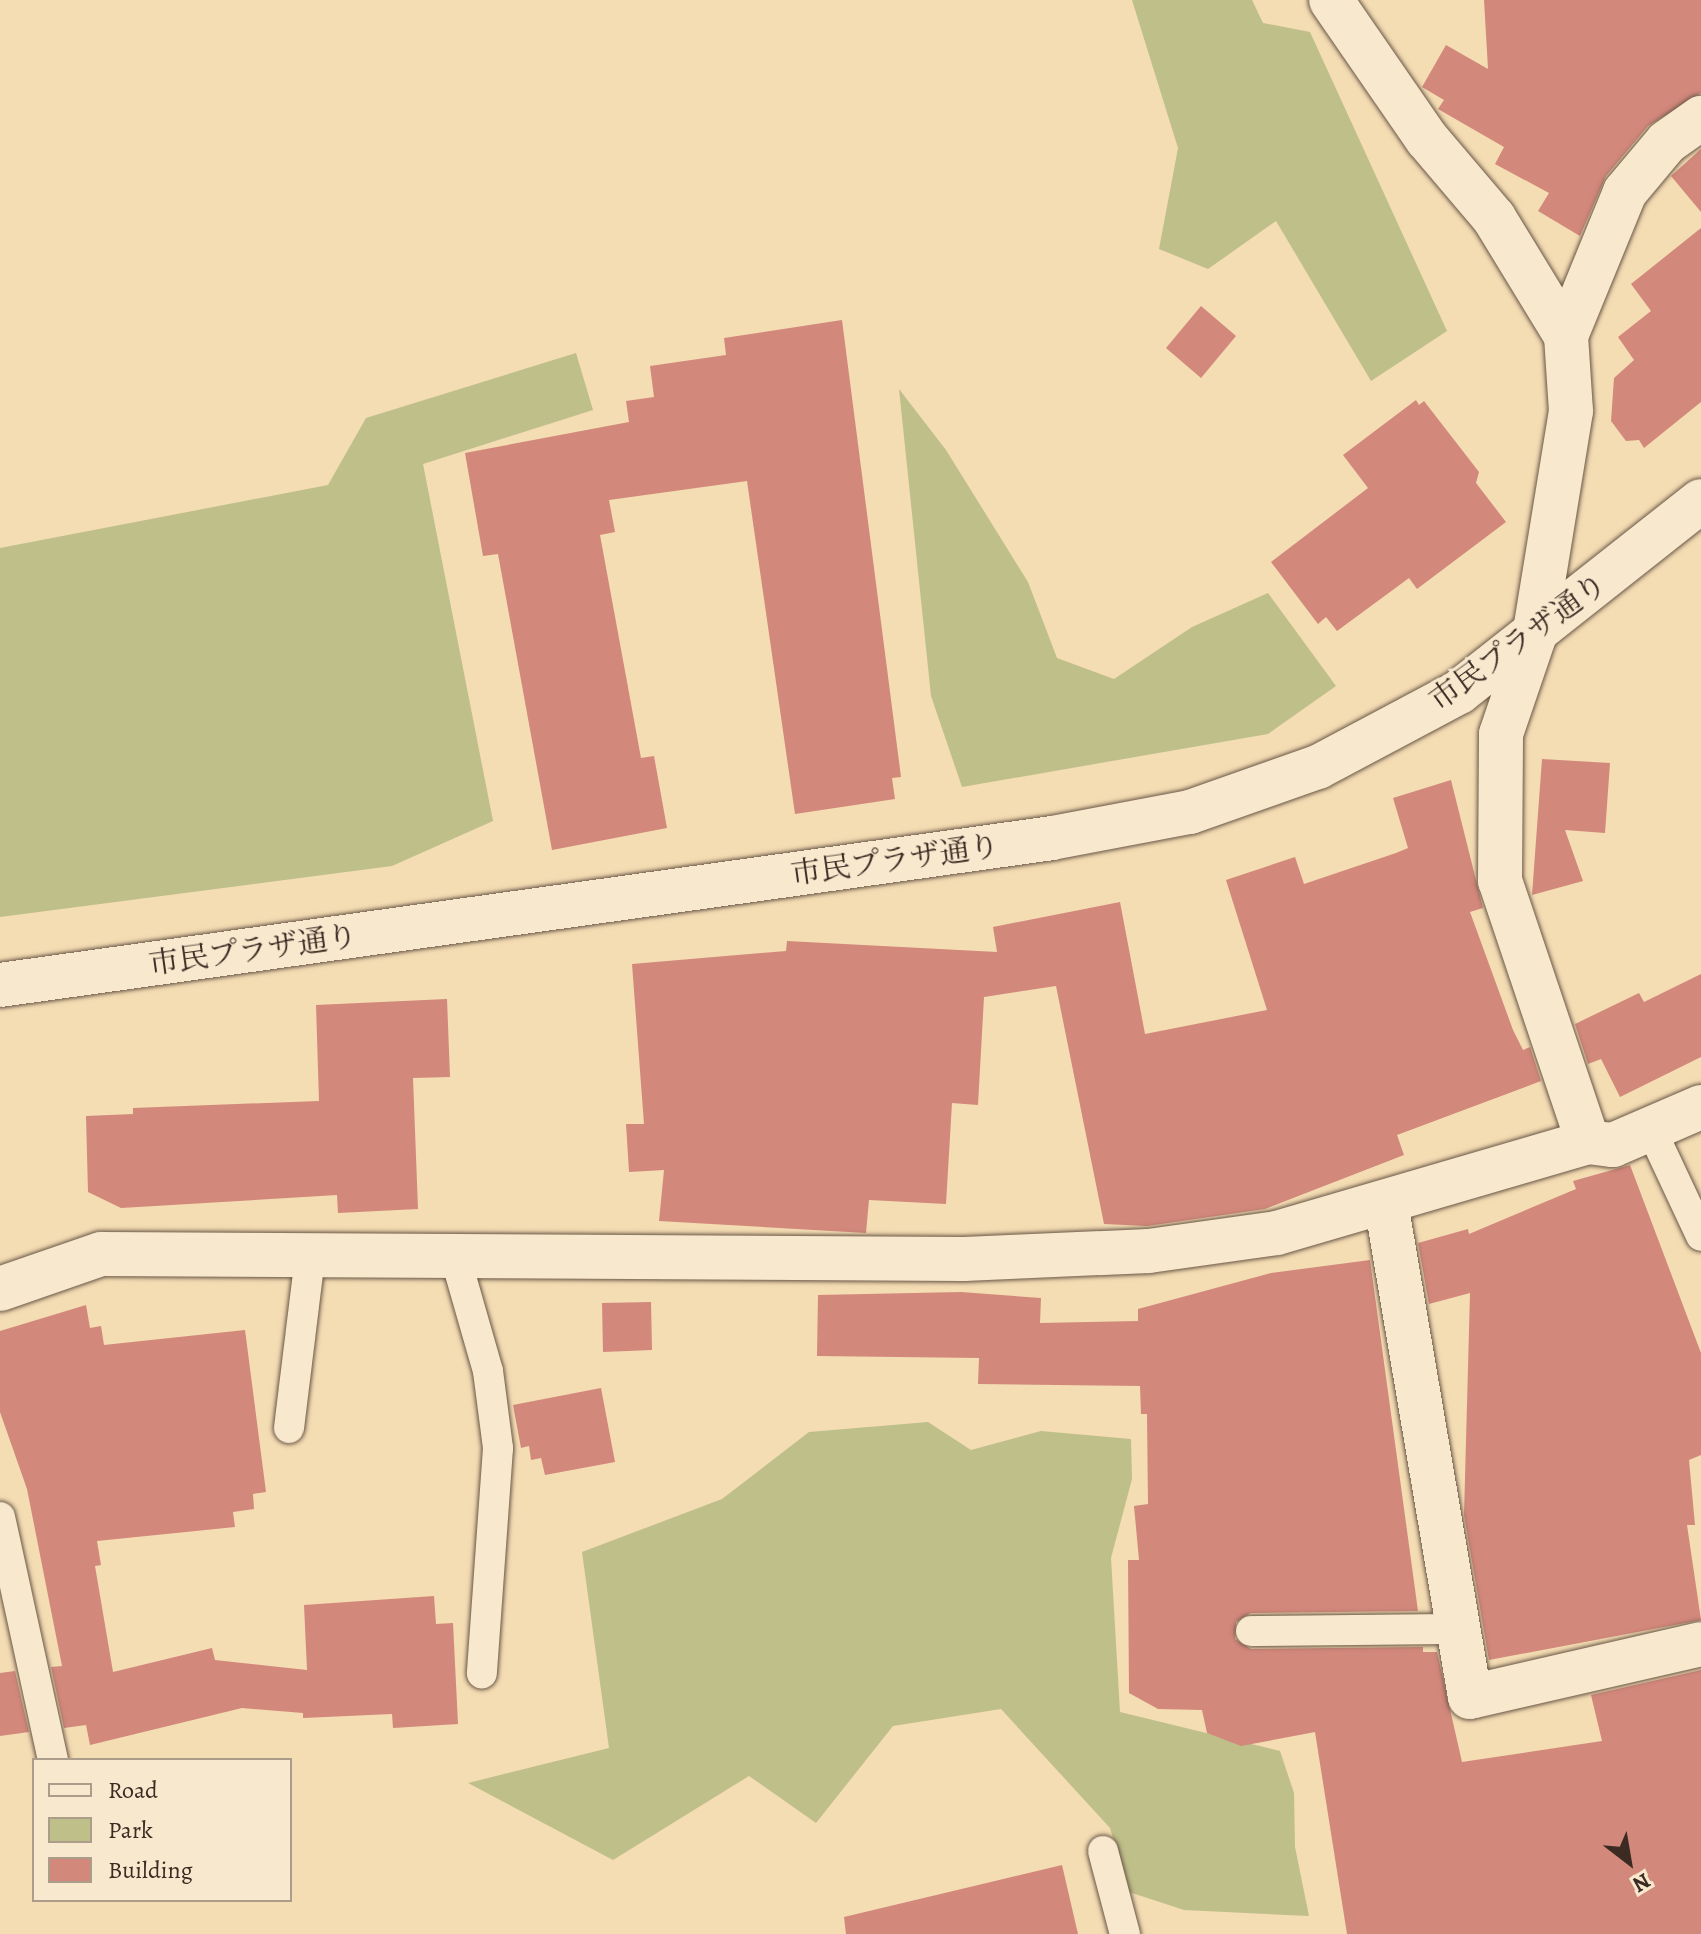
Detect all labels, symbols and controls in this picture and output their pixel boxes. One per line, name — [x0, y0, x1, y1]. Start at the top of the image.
street label: 市民プラザ通り — [1422, 566, 1614, 718]
street label: 市民プラザ通り — [789, 828, 1001, 892]
street label: 市民プラザ通り — [147, 918, 359, 982]
legend — [32, 1758, 292, 1902]
text: Road — [108, 1774, 158, 1806]
text: Park — [108, 1814, 153, 1846]
north arrow — [1589, 1822, 1669, 1902]
text: Building — [108, 1854, 193, 1886]
text: N — [1627, 1866, 1656, 1900]

